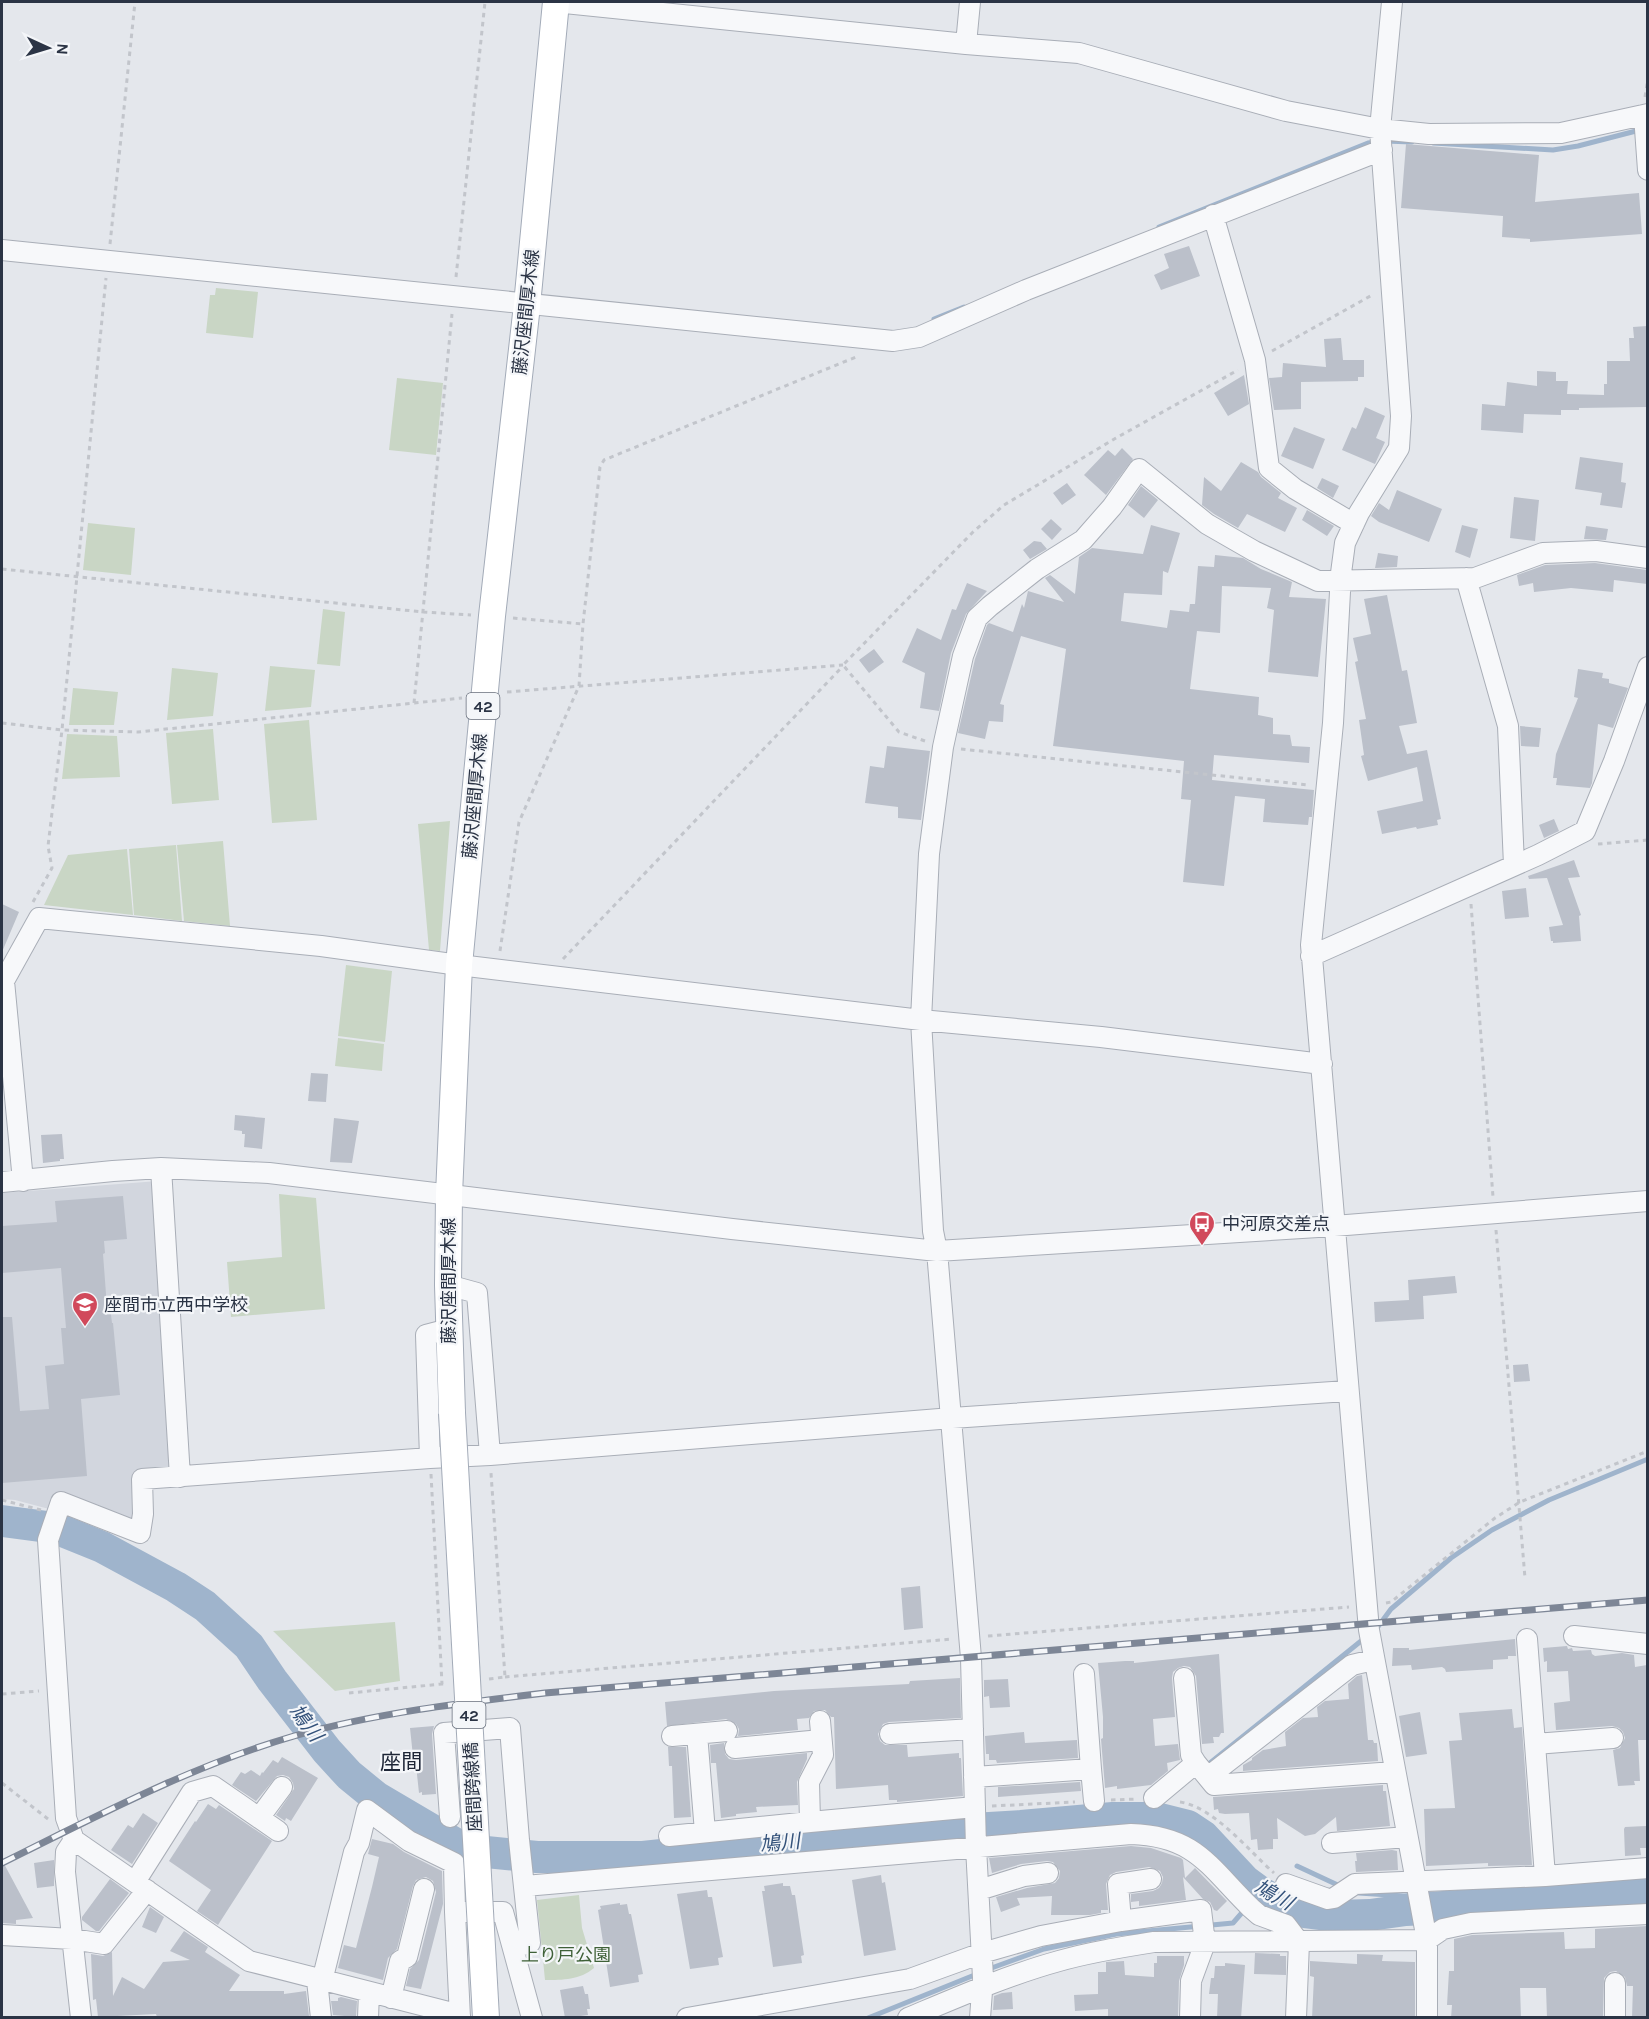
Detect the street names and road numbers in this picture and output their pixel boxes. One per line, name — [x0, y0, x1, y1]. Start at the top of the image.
street label: 藤沢座間厚木線 — [508, 248, 544, 376]
road number: 42 — [466, 693, 500, 719]
street label: 藤沢座間厚木線 — [459, 732, 491, 860]
street label: 藤沢座間厚木線 — [438, 1218, 460, 1344]
road number: 42 — [452, 1702, 486, 1728]
street label: 座間跨線橋 — [460, 1741, 486, 1833]

